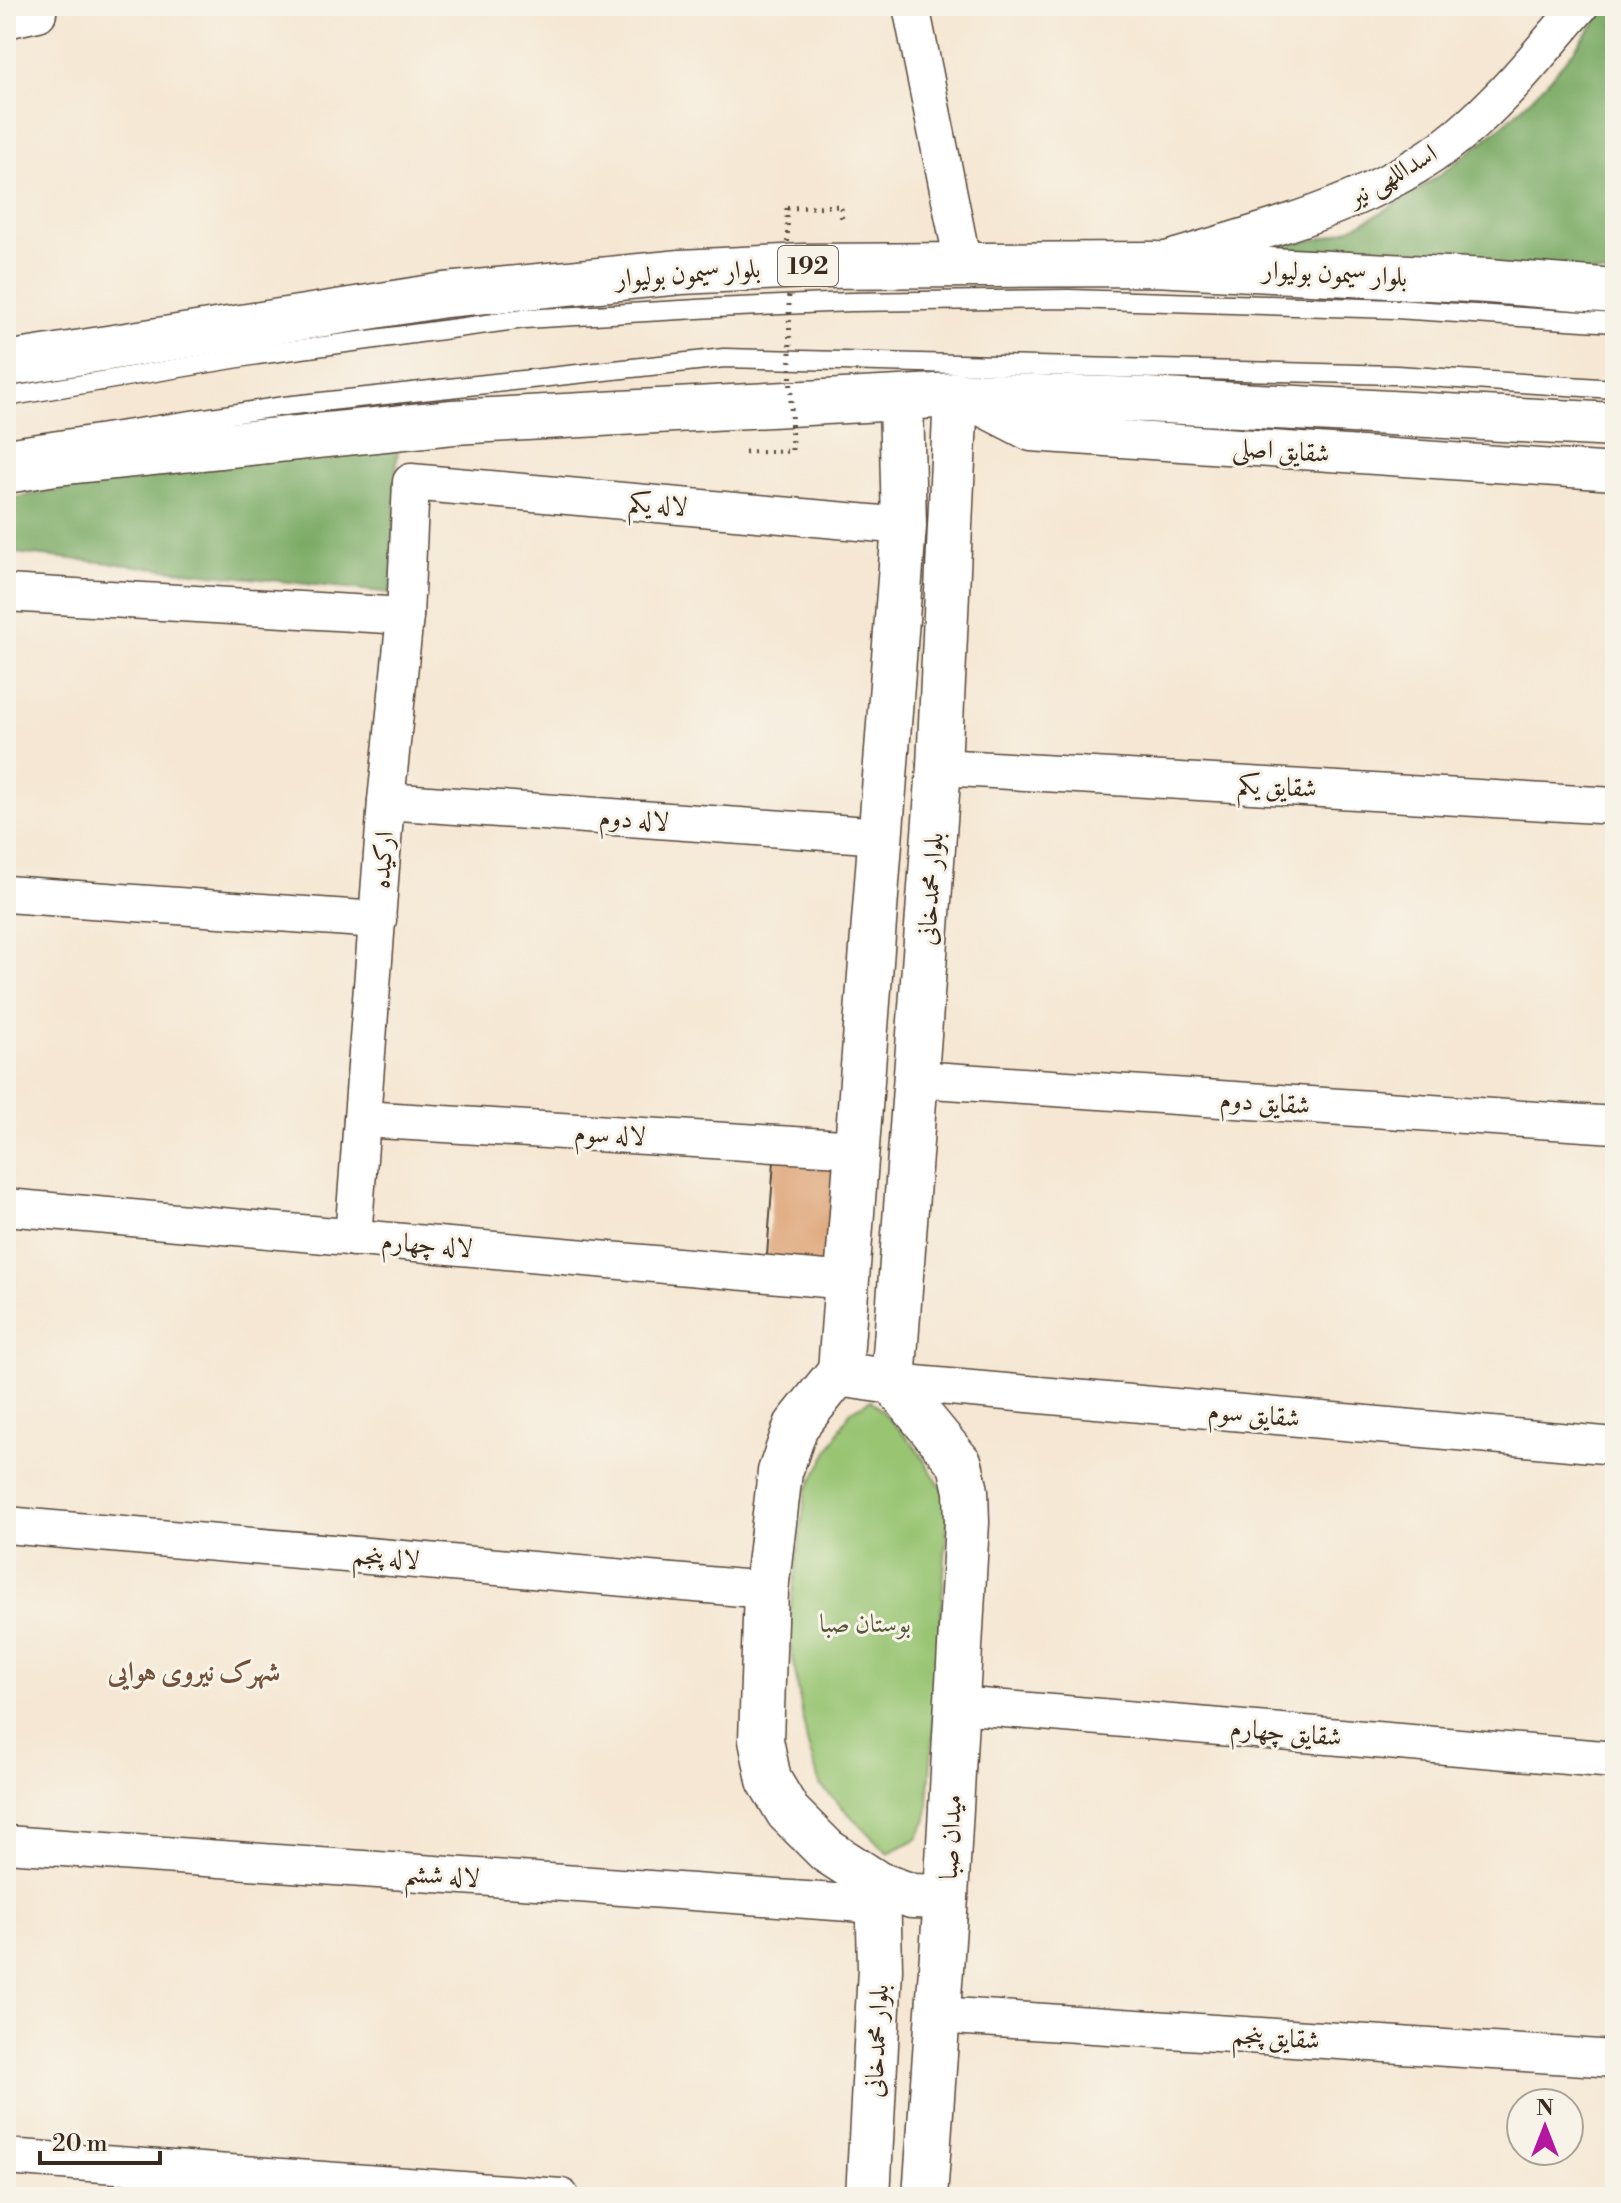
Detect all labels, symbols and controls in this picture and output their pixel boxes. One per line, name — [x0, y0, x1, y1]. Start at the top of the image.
street label: اسداللهی نیر — [1339, 137, 1443, 217]
road number: 192 — [778, 246, 838, 286]
street label: بلوار سیمون بولیوار — [612, 253, 762, 295]
street label: بلوار سیمون بولیوار — [1259, 254, 1408, 294]
street label: شقایق اصلی — [1231, 432, 1331, 472]
street label: لاله یکم — [626, 486, 689, 531]
street label: شقایق یکم — [1236, 769, 1318, 813]
street label: لاله دوم — [597, 802, 670, 844]
street label: ارکیده — [365, 830, 401, 890]
street label: بلوار محمدخانی — [911, 831, 951, 947]
street label: شقایق دوم — [1218, 1084, 1311, 1128]
street label: لاله سوم — [573, 1117, 647, 1159]
street label: لاله چهارم — [379, 1225, 474, 1271]
street label: شقایق سوم — [1206, 1395, 1301, 1441]
street label: لاله پنجم — [350, 1539, 421, 1585]
park label: بوستان صبا — [819, 1608, 911, 1640]
district label: شهرک نیروی هوایی — [107, 1655, 280, 1691]
street label: شقایق چهارم — [1228, 1712, 1343, 1760]
street label: میدان صبا — [933, 1794, 969, 1880]
street label: لاله ششم — [402, 1857, 481, 1904]
street label: بلوار محمدخانی — [858, 1984, 896, 2098]
street label: شقایق پنجم — [1230, 2019, 1321, 2065]
north arrow — [1505, 2087, 1585, 2167]
text: N — [1536, 2095, 1554, 2122]
scale bar — [40, 2115, 160, 2165]
text: 20 m — [52, 2129, 108, 2159]

